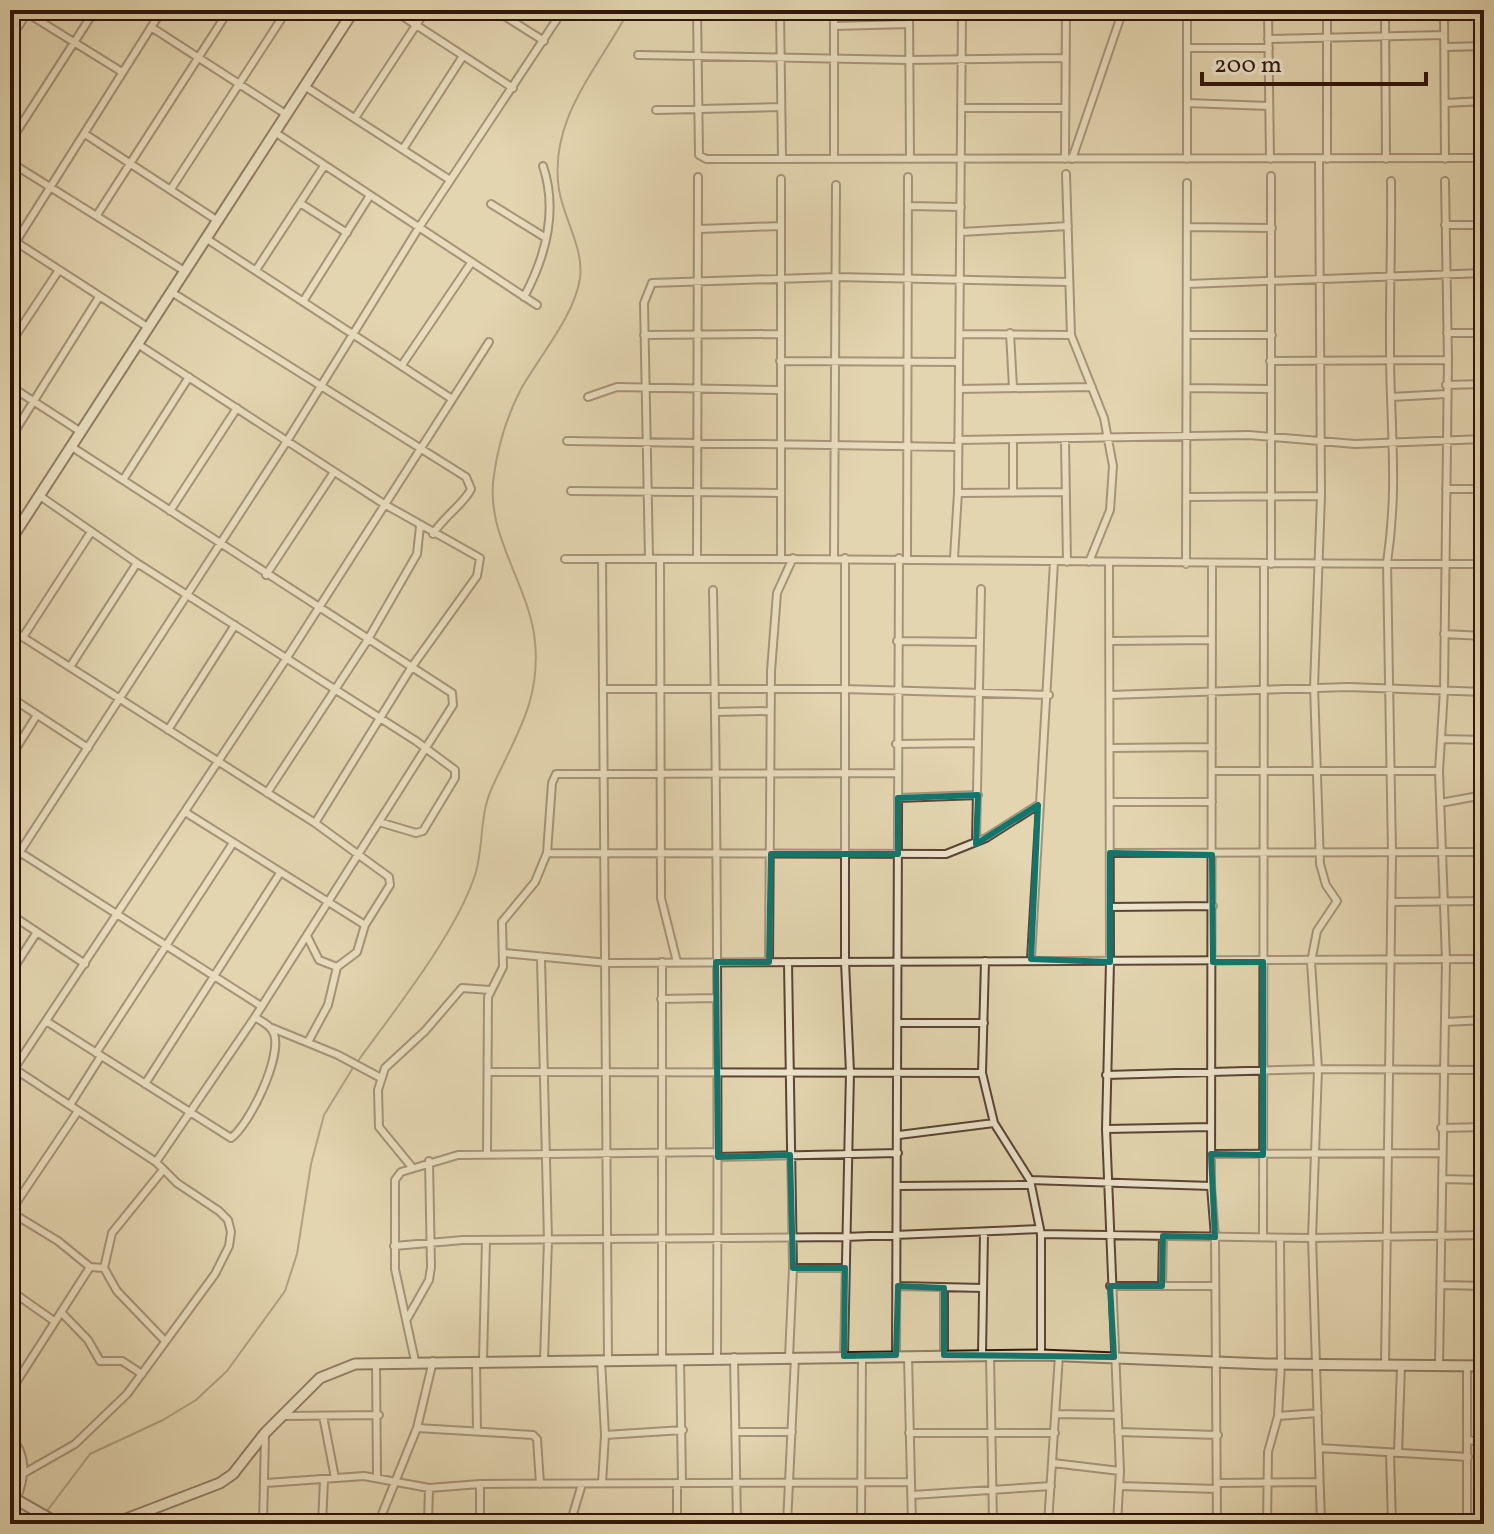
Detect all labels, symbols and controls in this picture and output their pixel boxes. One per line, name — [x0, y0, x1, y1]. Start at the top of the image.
scale bar — [1202, 36, 1426, 86]
text: 200 m — [1214, 49, 1282, 83]

